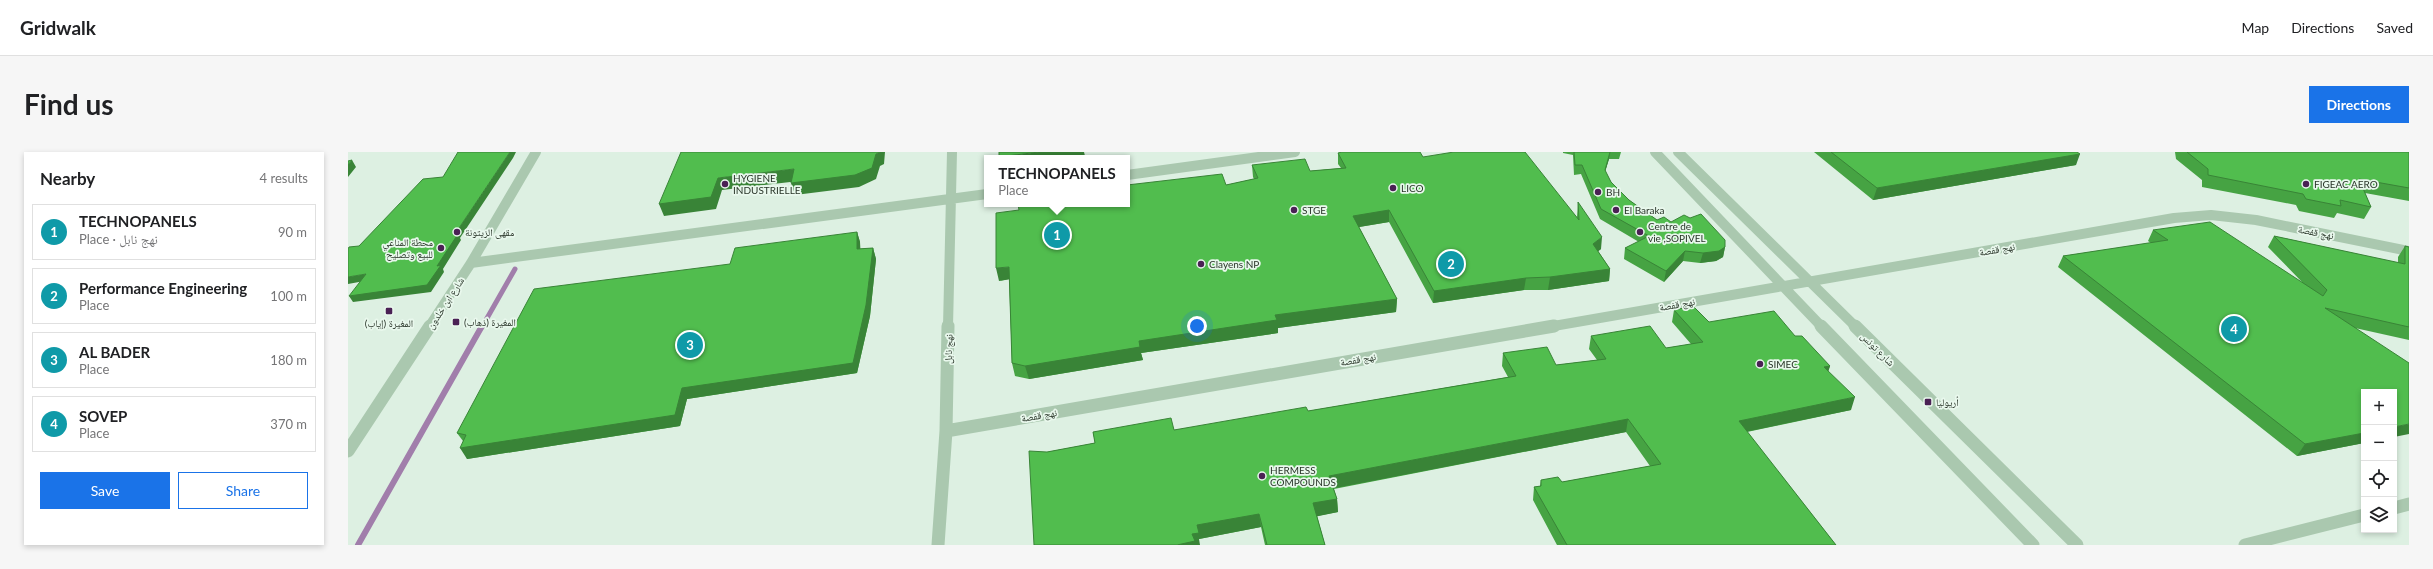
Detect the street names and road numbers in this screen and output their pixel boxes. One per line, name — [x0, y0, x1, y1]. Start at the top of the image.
street label: نهج قفصة — [2297, 223, 2335, 242]
street label: نهج قفصة — [1978, 240, 2016, 259]
street label: شارع ابن خلدون — [424, 275, 467, 332]
street label: نهج قفصة — [1658, 295, 1696, 314]
street label: شارع تونس — [1858, 330, 1898, 369]
street label: نهج نابل — [941, 334, 956, 364]
street label: نهج قفصة — [1339, 350, 1377, 369]
street label: نهج قفصة — [1020, 406, 1058, 425]

